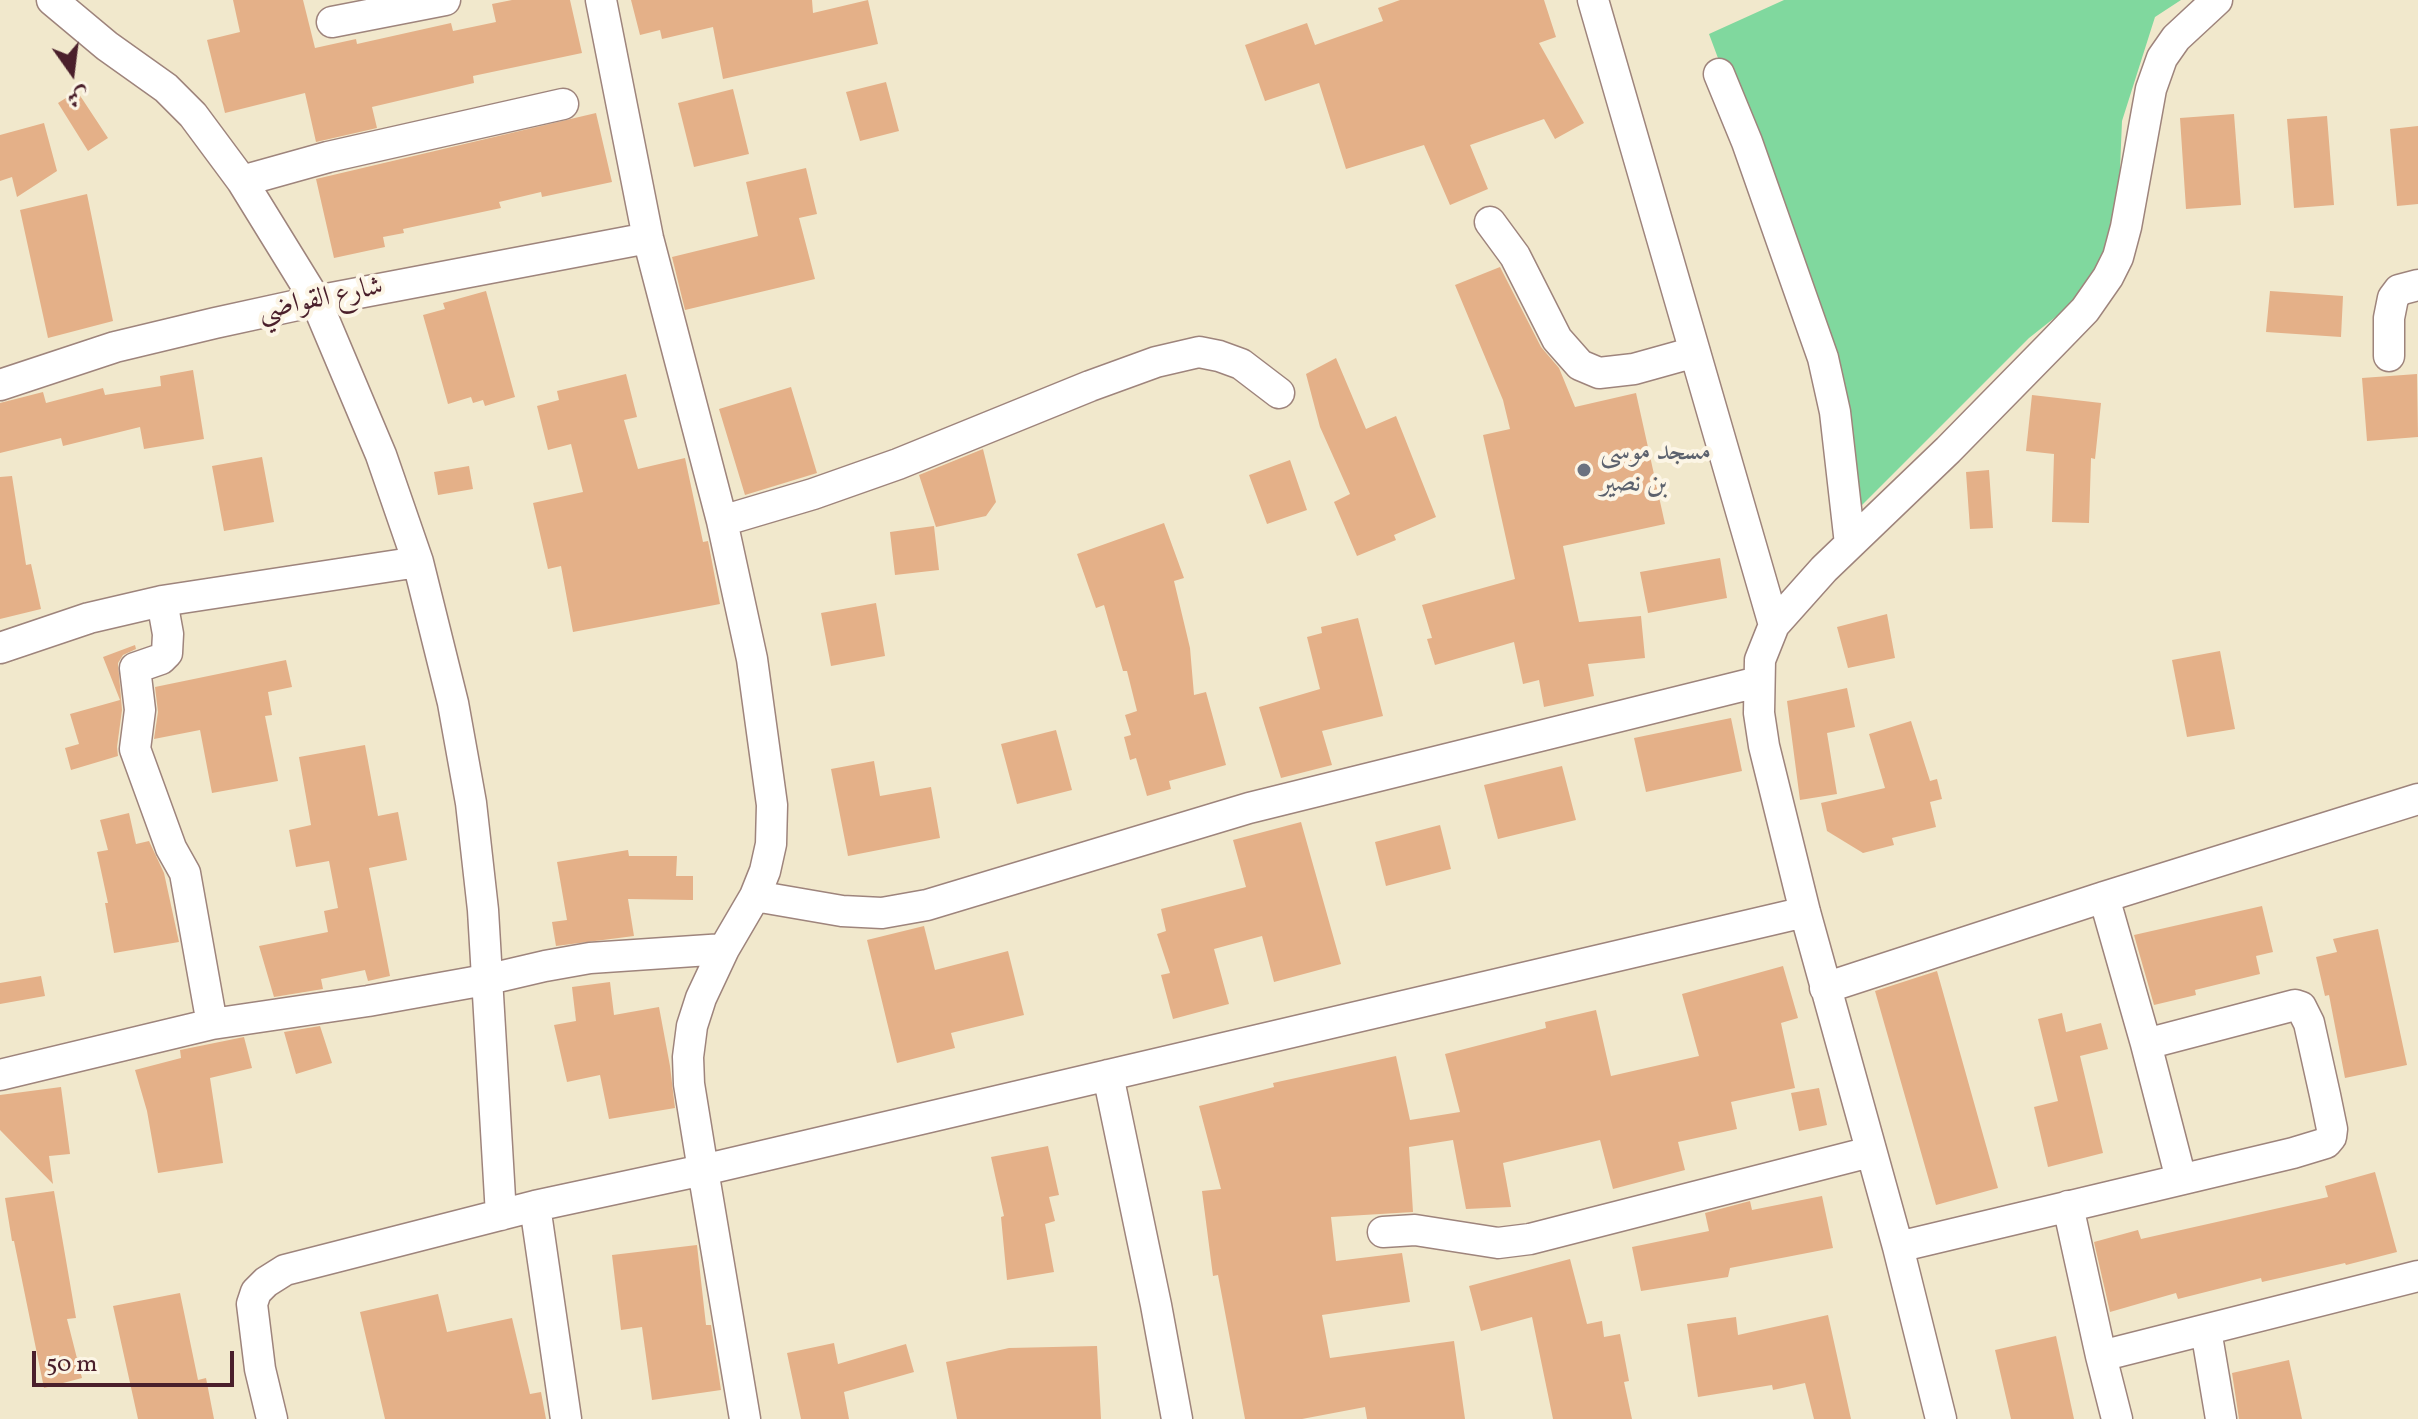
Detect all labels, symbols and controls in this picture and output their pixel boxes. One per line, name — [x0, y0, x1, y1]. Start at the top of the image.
north arrow — [32, 32, 112, 112]
text: ش — [64, 78, 92, 113]
street label: شارع القواضي — [255, 271, 387, 331]
place label: مسجد موسى بن نصير — [1600, 437, 1711, 503]
marker: مسجد موسى بن نصير — [1575, 461, 1593, 479]
scale bar — [36, 1335, 238, 1385]
text: 50 m — [46, 1348, 98, 1382]

